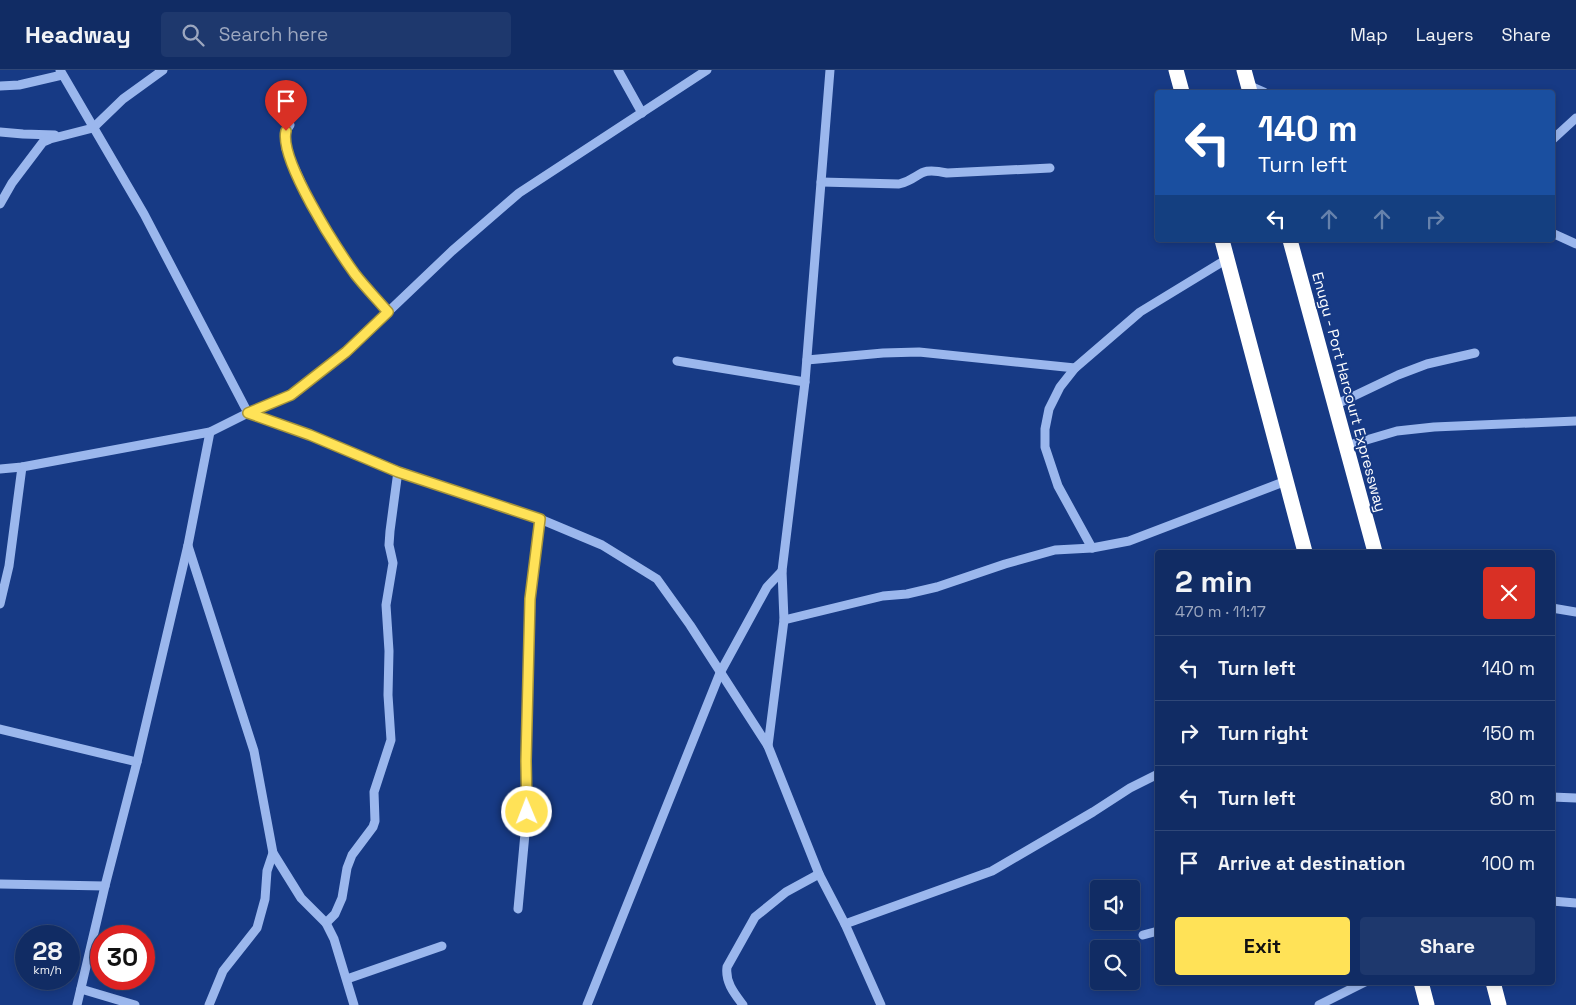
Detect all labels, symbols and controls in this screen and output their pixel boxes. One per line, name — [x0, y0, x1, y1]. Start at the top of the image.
search box — [161, 12, 511, 57]
text: Headway — [25, 19, 131, 50]
icon: search — [179, 21, 207, 49]
text: Search here — [219, 22, 328, 47]
text: Map — [1350, 23, 1388, 46]
text: Layers — [1416, 23, 1473, 46]
text: Share — [1501, 23, 1551, 46]
pin — [265, 80, 307, 131]
icon: arrive — [272, 87, 300, 115]
text: 140 m — [1258, 107, 1358, 151]
icon: left — [1175, 110, 1240, 175]
text: Turn left — [1258, 150, 1348, 178]
icon: left — [1262, 205, 1290, 233]
icon: ahead — [1315, 205, 1343, 233]
icon: ahead — [1368, 205, 1396, 233]
icon: right — [1421, 205, 1449, 233]
street label: Enugu - Port Harcourt Expressway — [1308, 270, 1391, 514]
text: 2 min — [1175, 562, 1253, 601]
button: close — [1483, 567, 1535, 619]
text: 470 m · 11:17 — [1175, 601, 1266, 622]
icon: left — [1175, 654, 1203, 682]
text: Turn left — [1218, 656, 1296, 681]
text: 140 m — [1482, 656, 1535, 681]
icon: right — [1175, 719, 1203, 747]
text: Turn right — [1218, 721, 1308, 746]
text: 150 m — [1482, 721, 1535, 746]
icon: left — [1175, 784, 1203, 812]
position arrow — [500, 785, 552, 837]
text: Turn left — [1218, 786, 1296, 811]
text: 80 m — [1490, 786, 1535, 811]
icon: arrive — [1175, 849, 1203, 877]
text: Arrive at destination — [1218, 851, 1406, 876]
text: 100 m — [1481, 851, 1535, 876]
map controls — [1090, 880, 1140, 990]
button: sound — [1090, 880, 1140, 930]
button: Exit — [1175, 917, 1350, 975]
button: Share — [1360, 917, 1535, 975]
speed limit sign: 30 — [90, 925, 155, 990]
text: 28 — [33, 935, 62, 967]
button: search — [1090, 940, 1140, 990]
text: km/h — [33, 962, 62, 978]

